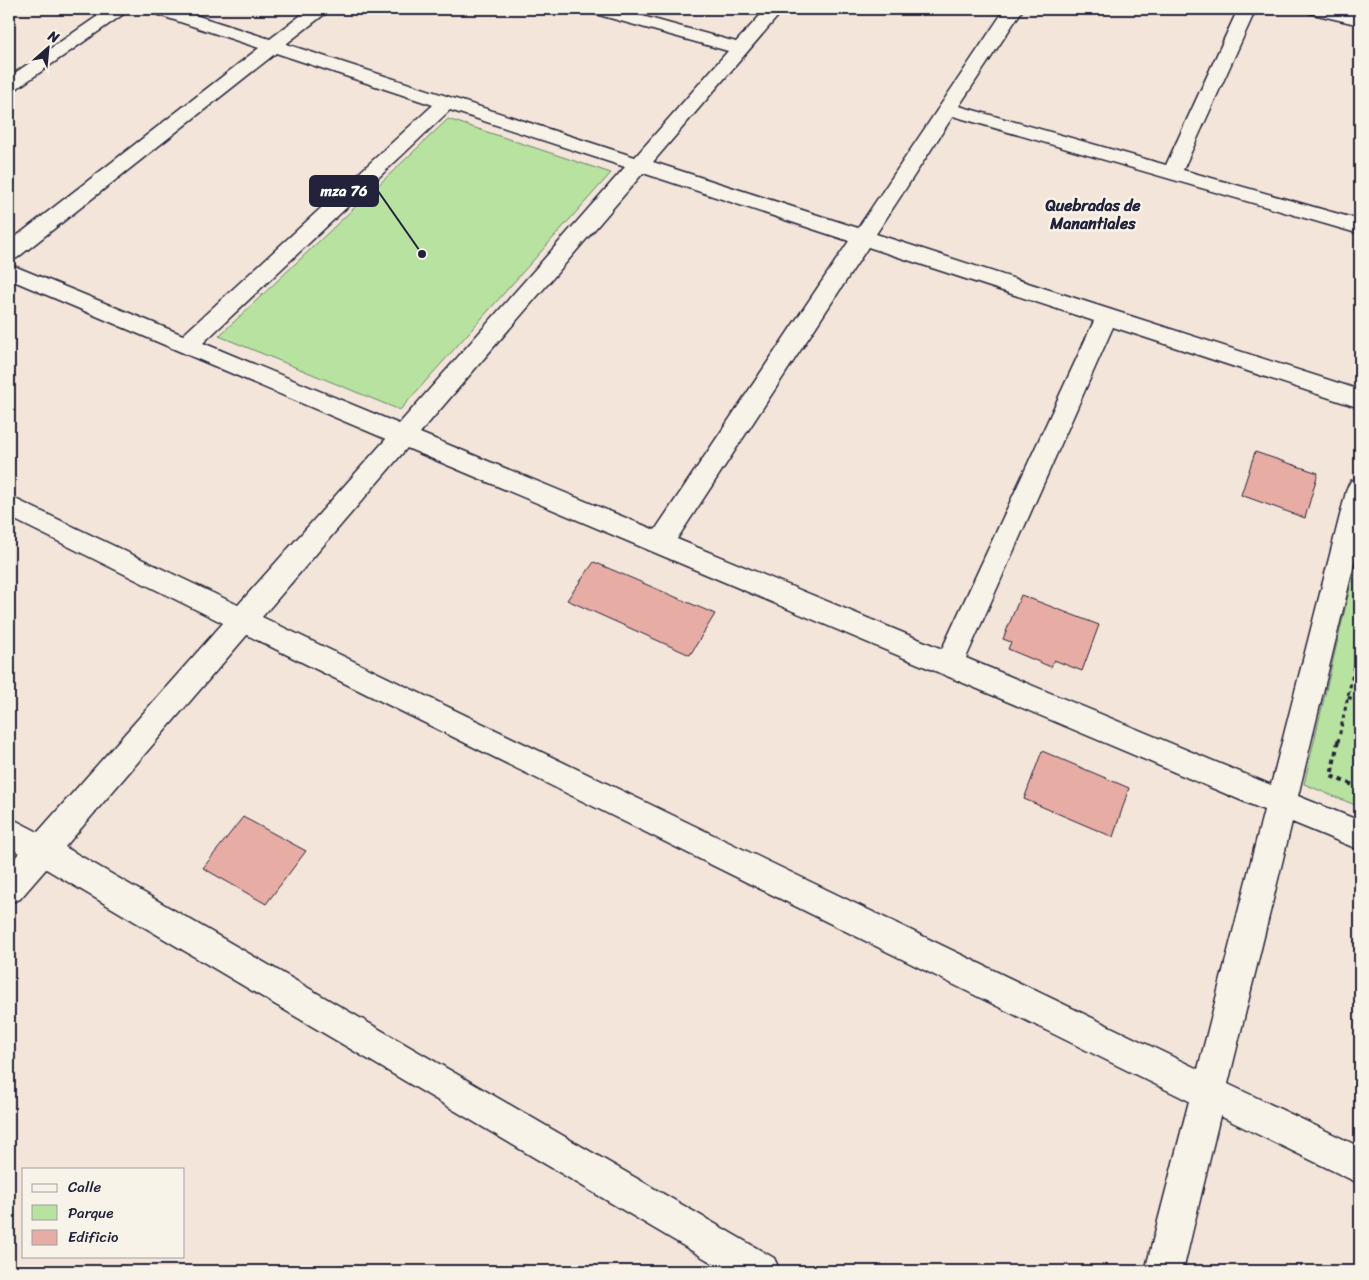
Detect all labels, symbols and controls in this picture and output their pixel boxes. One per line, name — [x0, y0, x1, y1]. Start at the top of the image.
north arrow — [22, 22, 72, 72]
text: N — [43, 23, 64, 50]
callout: mza 76 — [310, 176, 378, 206]
text: mza 76 — [319, 178, 368, 204]
district label: Quebradas de Manantiales — [1044, 191, 1141, 238]
legend — [22, 1168, 185, 1258]
text: Calle — [68, 1174, 101, 1200]
text: Parque — [68, 1200, 113, 1226]
text: Edificio — [68, 1224, 119, 1250]

